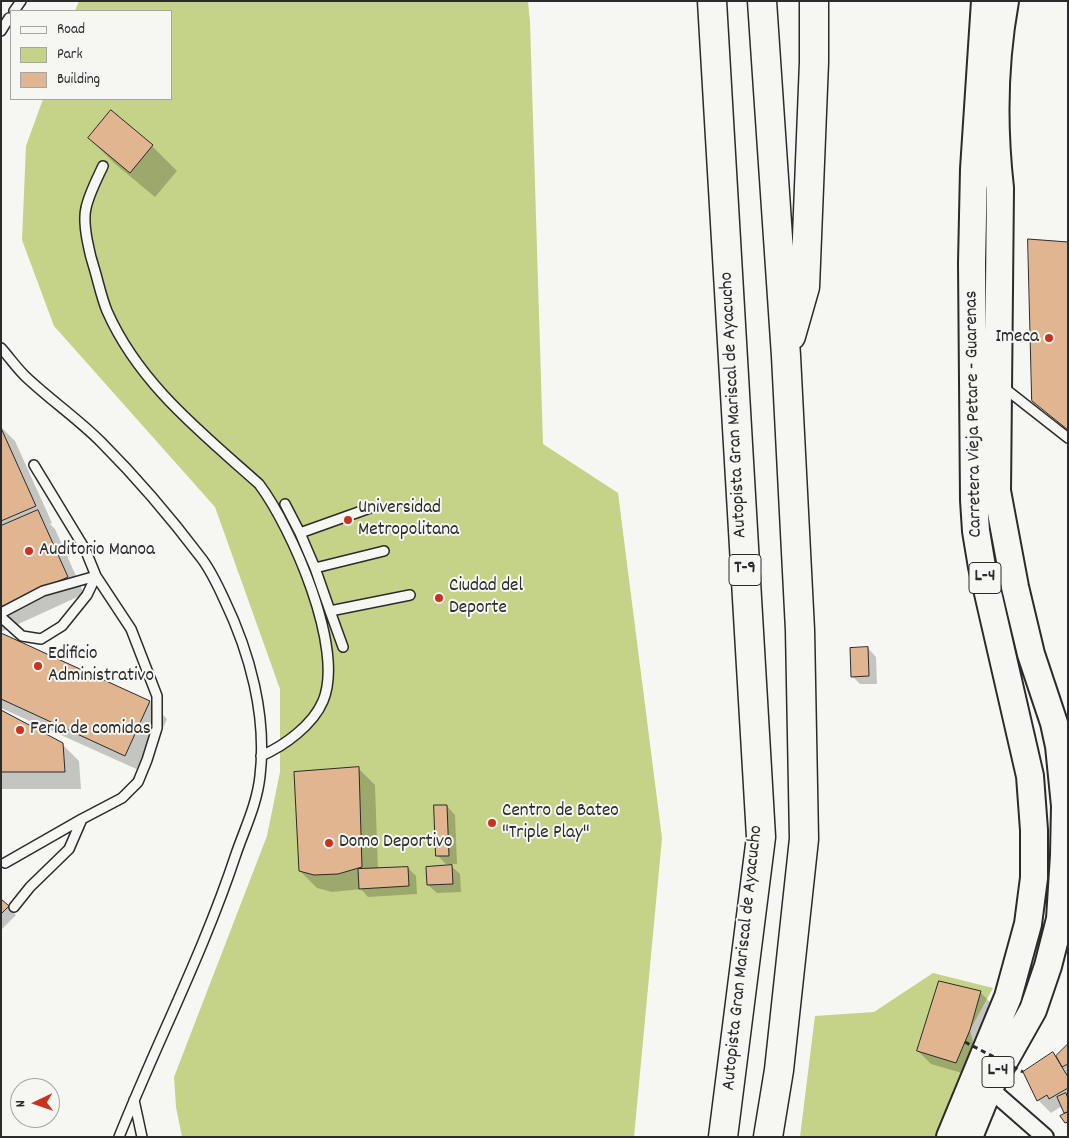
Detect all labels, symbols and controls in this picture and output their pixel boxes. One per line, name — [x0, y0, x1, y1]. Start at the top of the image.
legend — [10, 10, 172, 100]
text: Road — [57, 19, 85, 41]
text: Park — [57, 44, 83, 66]
text: Building — [57, 69, 100, 91]
street label: Autopista Gran Mariscal de Ayacucho — [717, 271, 753, 539]
street label: Carretera Vieja Petare - Guarenas — [961, 290, 989, 538]
place label: Imeca — [995, 327, 1039, 349]
marker: Imeca — [1043, 332, 1055, 344]
place label: Universidad Metropolitana — [358, 498, 459, 542]
marker: Universidad Metropolitana — [342, 514, 354, 526]
place label: Auditorio Manoa — [39, 540, 155, 562]
marker: Auditorio Manoa — [23, 545, 35, 557]
road number: T-9 — [729, 554, 761, 586]
road number: L-4 — [969, 562, 1001, 594]
place label: Ciudad del Deporte — [449, 576, 523, 620]
marker: Ciudad del Deporte — [433, 592, 445, 604]
place label: Edificio Administrativo — [48, 644, 154, 688]
marker: Edificio Administrativo — [32, 660, 44, 672]
place label: Feria de comidas — [30, 719, 151, 741]
marker: Feria de comidas — [14, 724, 26, 736]
place label: Centro de Bateo "Triple Play" — [502, 801, 619, 845]
marker: Centro de Bateo "Triple Play" — [486, 817, 498, 829]
street label: Autopista Gran Mariscal de Ayacucho — [719, 824, 769, 1092]
place label: Domo Deportivo — [339, 832, 452, 854]
marker: Domo Deportivo — [323, 837, 335, 849]
road number: L-4 — [982, 1056, 1014, 1088]
north arrow — [10, 1078, 60, 1128]
text: N — [11, 1100, 31, 1108]

